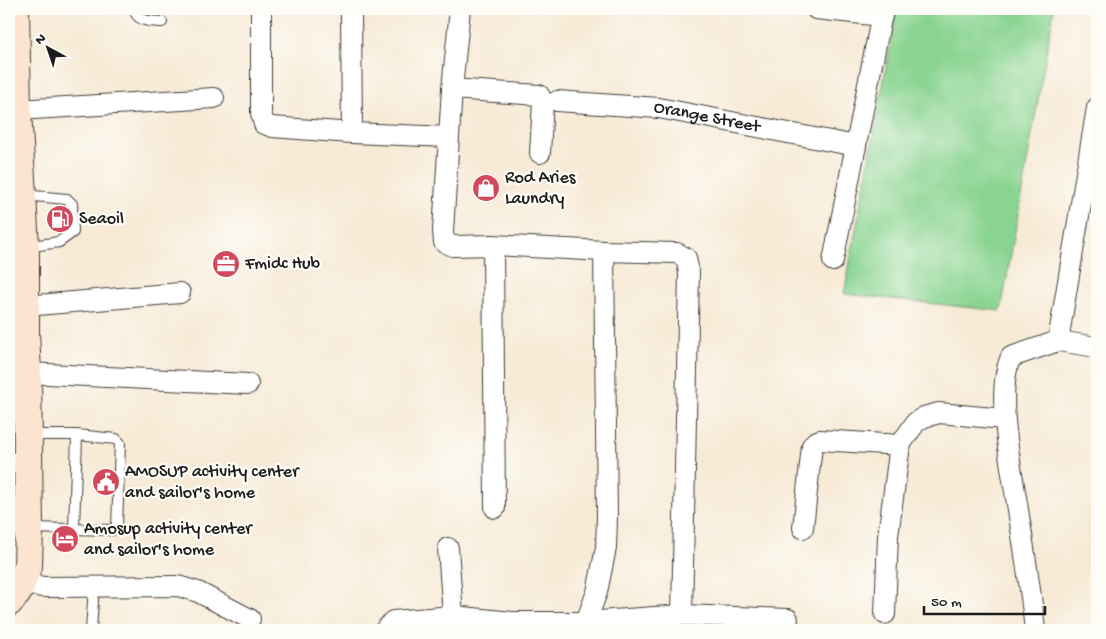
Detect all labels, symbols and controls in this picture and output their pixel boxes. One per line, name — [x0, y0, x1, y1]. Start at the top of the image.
north arrow — [22, 22, 72, 72]
text: N — [32, 31, 50, 49]
street label: Orange Street — [652, 97, 763, 138]
place label: Rod Aries Laundry — [505, 168, 577, 210]
shop icon: Rod Aries Laundry — [471, 173, 501, 203]
fuel station icon: Seaoil — [45, 204, 75, 234]
place label: Seaoil — [79, 209, 124, 230]
office icon: Fmidc Hub — [211, 249, 241, 279]
place label: Fmidc Hub — [244, 254, 321, 275]
place label: AMOSUP activity center and sailor's home — [125, 462, 300, 504]
public building icon: AMOSUP activity center and sailor's home — [91, 467, 121, 497]
place label: Amosup activity center and sailor's home — [84, 519, 253, 561]
hotel icon: Amosup activity center and sailor's home — [50, 524, 80, 554]
scale bar — [924, 584, 1045, 616]
text: 50 m — [931, 594, 962, 612]

